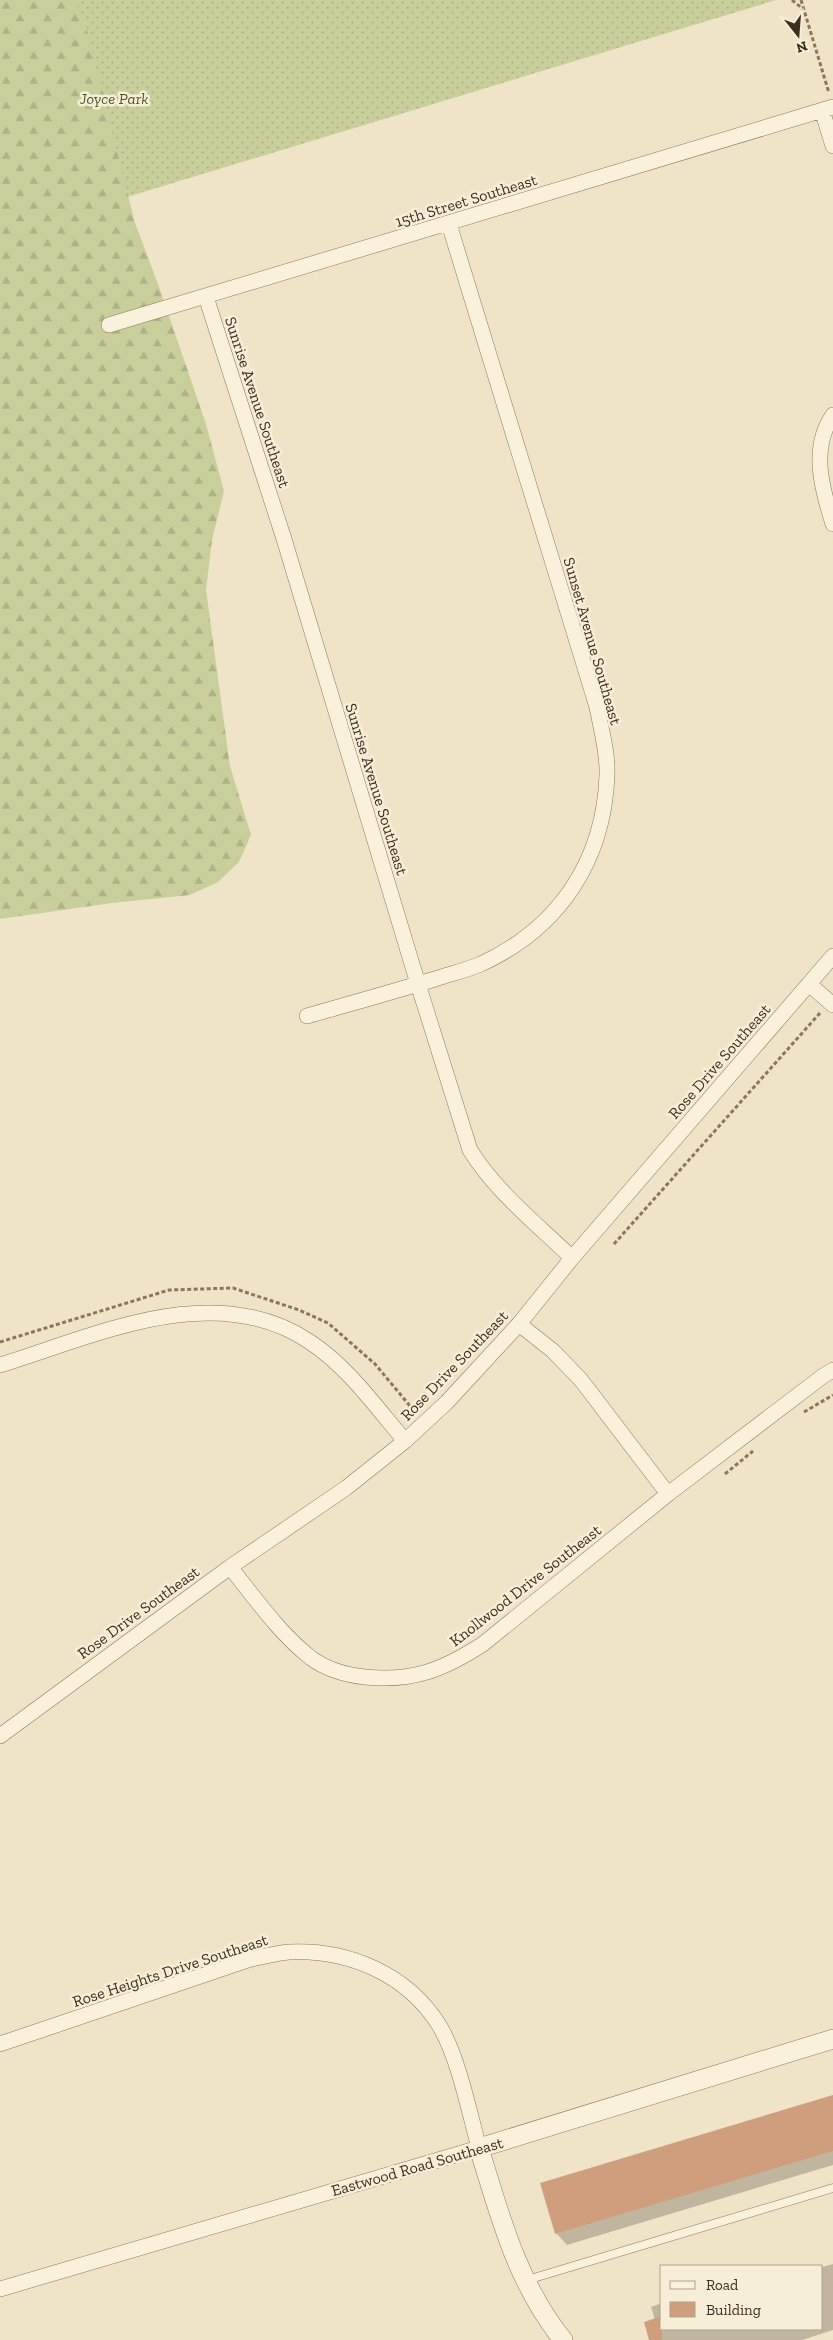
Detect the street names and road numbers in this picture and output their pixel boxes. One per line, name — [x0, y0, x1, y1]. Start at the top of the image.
street label: 15th Street Southeast — [393, 170, 539, 231]
street label: Sunrise Avenue Southeast — [221, 314, 294, 490]
street label: Sunset Avenue Southeast — [559, 555, 626, 727]
street label: Sunrise Avenue Southeast — [341, 701, 412, 877]
street label: Rose Drive Southeast — [664, 1000, 775, 1123]
street label: Rose Drive Southeast — [397, 1306, 512, 1425]
street label: Knollwood Drive Southeast — [446, 1520, 605, 1650]
street label: Rose Drive Southeast — [74, 1562, 203, 1663]
street label: Rose Heights Drive Southeast — [70, 1930, 270, 2011]
street label: Eastwood Road Southeast — [329, 2133, 505, 2200]

